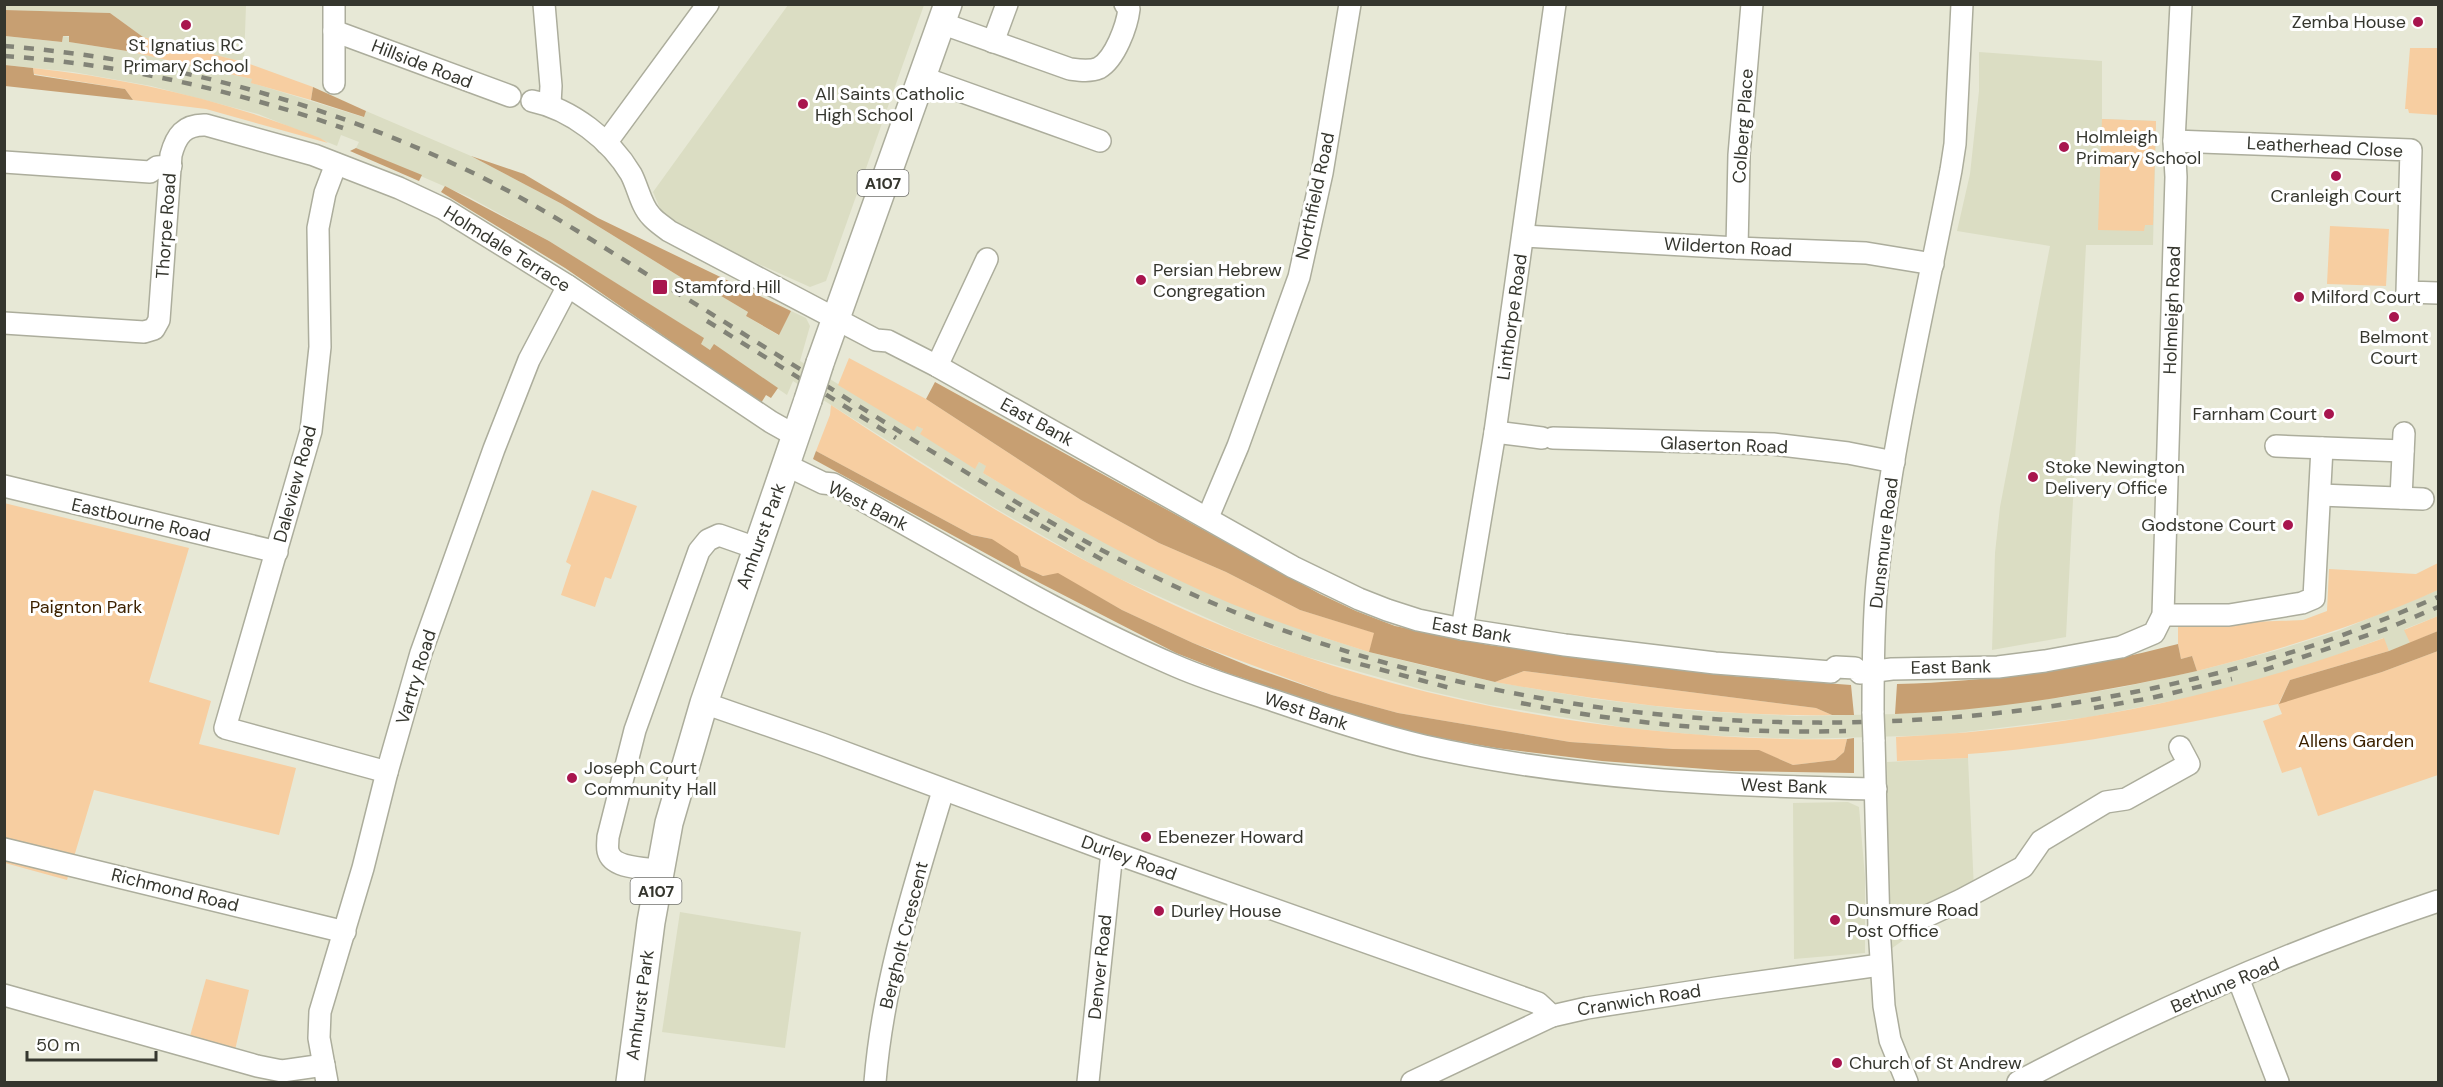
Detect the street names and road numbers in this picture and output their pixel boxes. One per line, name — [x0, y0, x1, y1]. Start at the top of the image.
street label: Hillside Road — [368, 34, 476, 94]
street label: Colberg Place — [1727, 68, 1759, 184]
street label: Northfield Road — [1290, 130, 1340, 262]
street label: Leatherhead Close — [2246, 131, 2404, 163]
road number: A107 — [858, 170, 908, 196]
street label: Thorpe Road — [150, 172, 182, 280]
street label: Holmdale Terrace — [439, 200, 575, 298]
street label: Wilderton Road — [1663, 232, 1793, 262]
street label: Holmleigh Road — [2158, 245, 2186, 375]
street label: Linthorpe Road — [1491, 252, 1533, 382]
street label: East Bank — [996, 392, 1078, 452]
street label: Daleview Road — [268, 423, 322, 545]
street label: Glaserton Road — [1660, 431, 1788, 459]
street label: West Bank — [824, 475, 912, 537]
street label: Dunsmure Road — [1864, 476, 1904, 610]
street label: Amhurst Park — [731, 480, 791, 592]
street label: Eastbourne Road — [69, 492, 213, 548]
street label: East Bank — [1430, 611, 1514, 649]
street label: Vartry Road — [390, 627, 442, 727]
street label: East Bank — [1911, 654, 1991, 680]
street label: West Bank — [1261, 686, 1351, 736]
street label: West Bank — [1740, 772, 1828, 800]
street label: Durley Road — [1078, 830, 1180, 886]
street label: Bergholt Crescent — [874, 859, 934, 1011]
street label: Richmond Road — [109, 863, 241, 917]
road number: A107 — [630, 878, 682, 904]
street label: Denver Road — [1083, 913, 1117, 1021]
street label: Amhurst Park — [620, 948, 660, 1062]
street label: Bethune Road — [2167, 951, 2283, 1019]
street label: Cranwich Road — [1575, 978, 1703, 1022]

